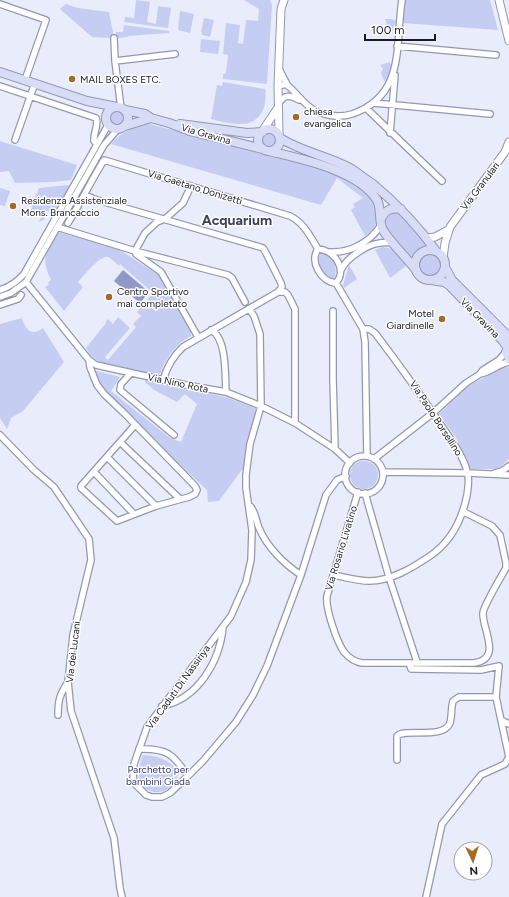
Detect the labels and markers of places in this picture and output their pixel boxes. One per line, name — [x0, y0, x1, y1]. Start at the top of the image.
place label: MAIL BOXES ETC. — [80, 73, 161, 86]
marker: MAIL BOXES ETC. — [67, 74, 77, 84]
place label: chiesa evangelica — [304, 105, 351, 130]
marker: chiesa evangelica — [291, 112, 301, 122]
place label: Residenza Assistenziale Mons. Brancaccio — [21, 194, 127, 219]
marker: Residenza Assistenziale Mons. Brancaccio — [8, 201, 18, 211]
place label: Centro Sportivo mai completato — [117, 285, 189, 310]
marker: Centro Sportivo mai completato — [104, 292, 114, 302]
place label: Motel Giardinelle — [387, 307, 435, 332]
marker: Motel Giardinelle — [437, 314, 447, 324]

